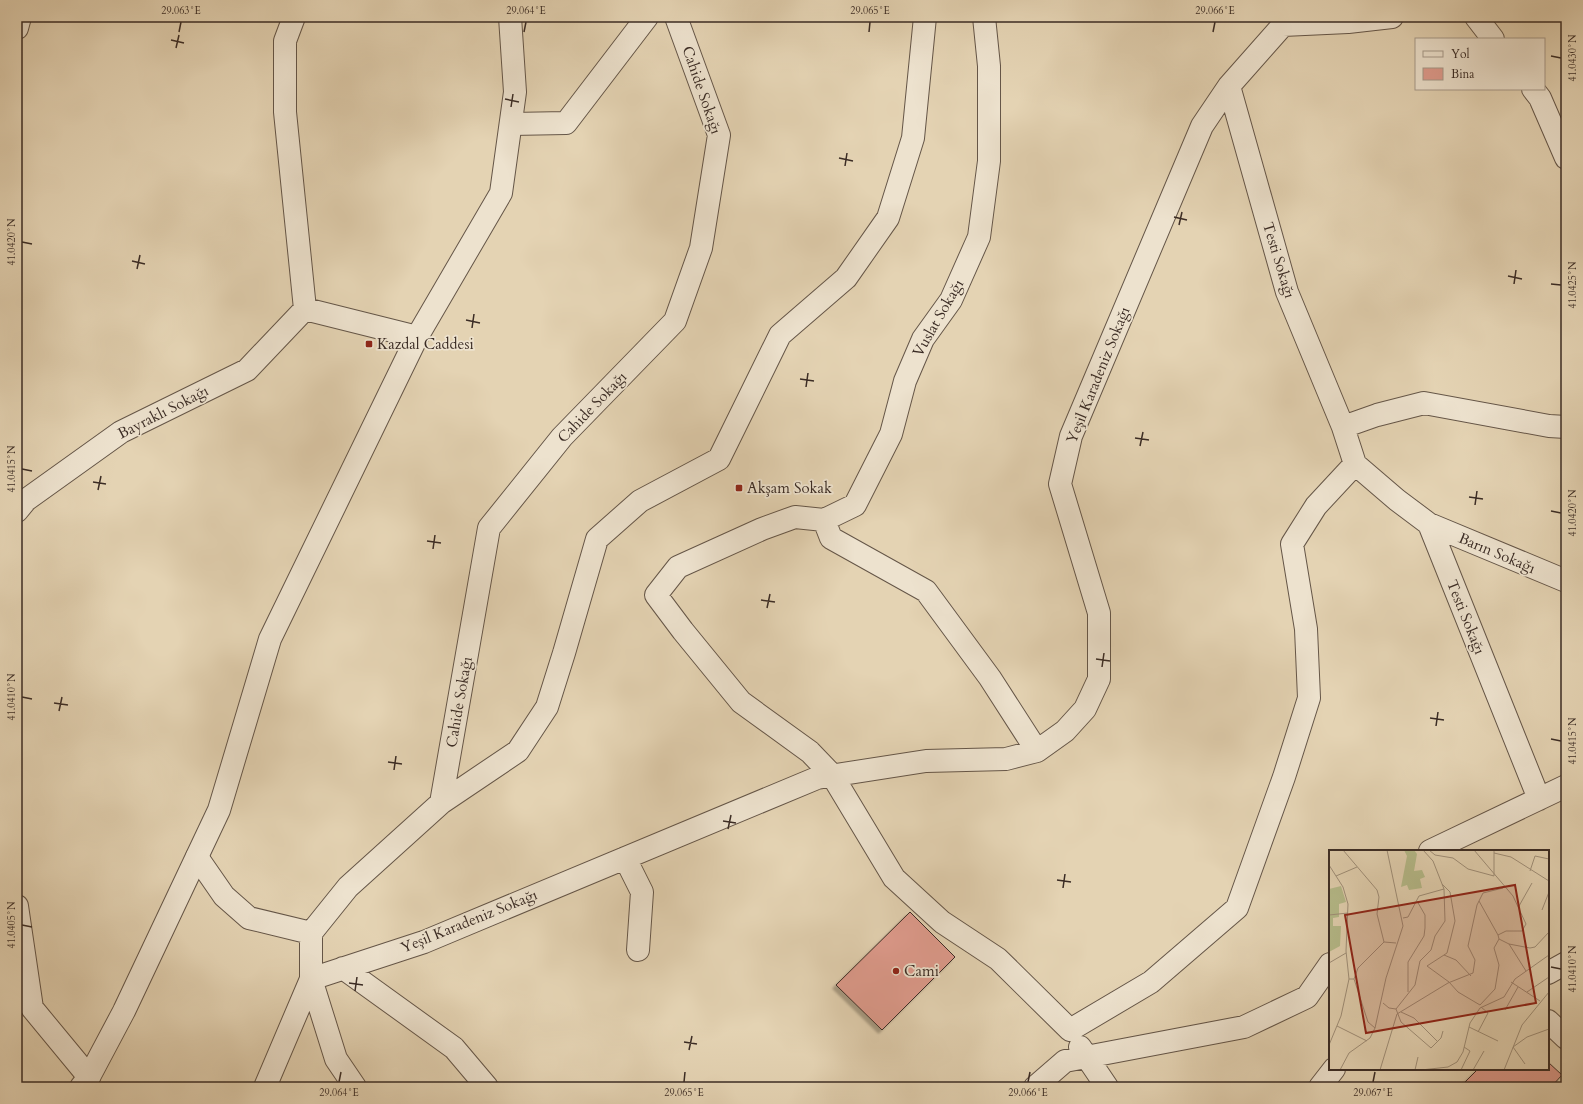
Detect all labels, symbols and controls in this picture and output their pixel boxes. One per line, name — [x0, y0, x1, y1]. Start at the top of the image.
text: 29.063°E — [161, 4, 201, 18]
text: 29.064°E — [506, 4, 546, 18]
text: 29.065°E — [850, 4, 890, 18]
text: 29.066°E — [1195, 4, 1235, 18]
text: 41.0430°N — [1566, 34, 1580, 81]
legend — [1415, 38, 1545, 90]
street label: Cahide Sokağı — [678, 43, 726, 137]
text: Yol — [1451, 46, 1470, 62]
text: Bina — [1451, 66, 1475, 82]
text: 41.0420°N — [5, 218, 19, 265]
street label: Testi Sokağı — [1258, 220, 1300, 300]
text: 41.0425°N — [1566, 261, 1580, 308]
street label: Vuslat Sokağı — [908, 276, 968, 360]
street label: Yeşil Karadeniz Sokağı — [1061, 304, 1135, 446]
place label: Kazdal Caddesi — [377, 334, 474, 354]
marker: Kazdal Caddesi — [364, 339, 374, 349]
street label: Cahide Sokağı — [553, 367, 631, 447]
street label: Bayraklı Sokağı — [114, 381, 212, 443]
text: 41.0415°N — [5, 445, 19, 492]
place label: Akşam Sokak — [747, 478, 832, 498]
marker: Akşam Sokak — [734, 483, 744, 493]
text: 41.0420°N — [1566, 489, 1580, 536]
street label: Barın Sokağı — [1455, 528, 1539, 578]
street label: Testi Sokağı — [1442, 577, 1490, 657]
street label: Cahide Sokağı — [441, 655, 477, 749]
text: 41.0410°N — [5, 673, 19, 720]
text: 41.0415°N — [1566, 717, 1580, 764]
inset map — [1329, 850, 1549, 1070]
street label: Yeşil Karadeniz Sokağı — [398, 884, 540, 958]
text: 41.0405°N — [5, 901, 19, 948]
text: 41.0410°N — [1566, 945, 1580, 992]
place label: Cami — [904, 961, 939, 981]
marker: Cami — [891, 966, 901, 976]
text: 29.064°E — [319, 1086, 359, 1100]
text: 29.065°E — [664, 1086, 704, 1100]
text: 29.066°E — [1008, 1086, 1048, 1100]
text: 29.067°E — [1353, 1086, 1393, 1100]

